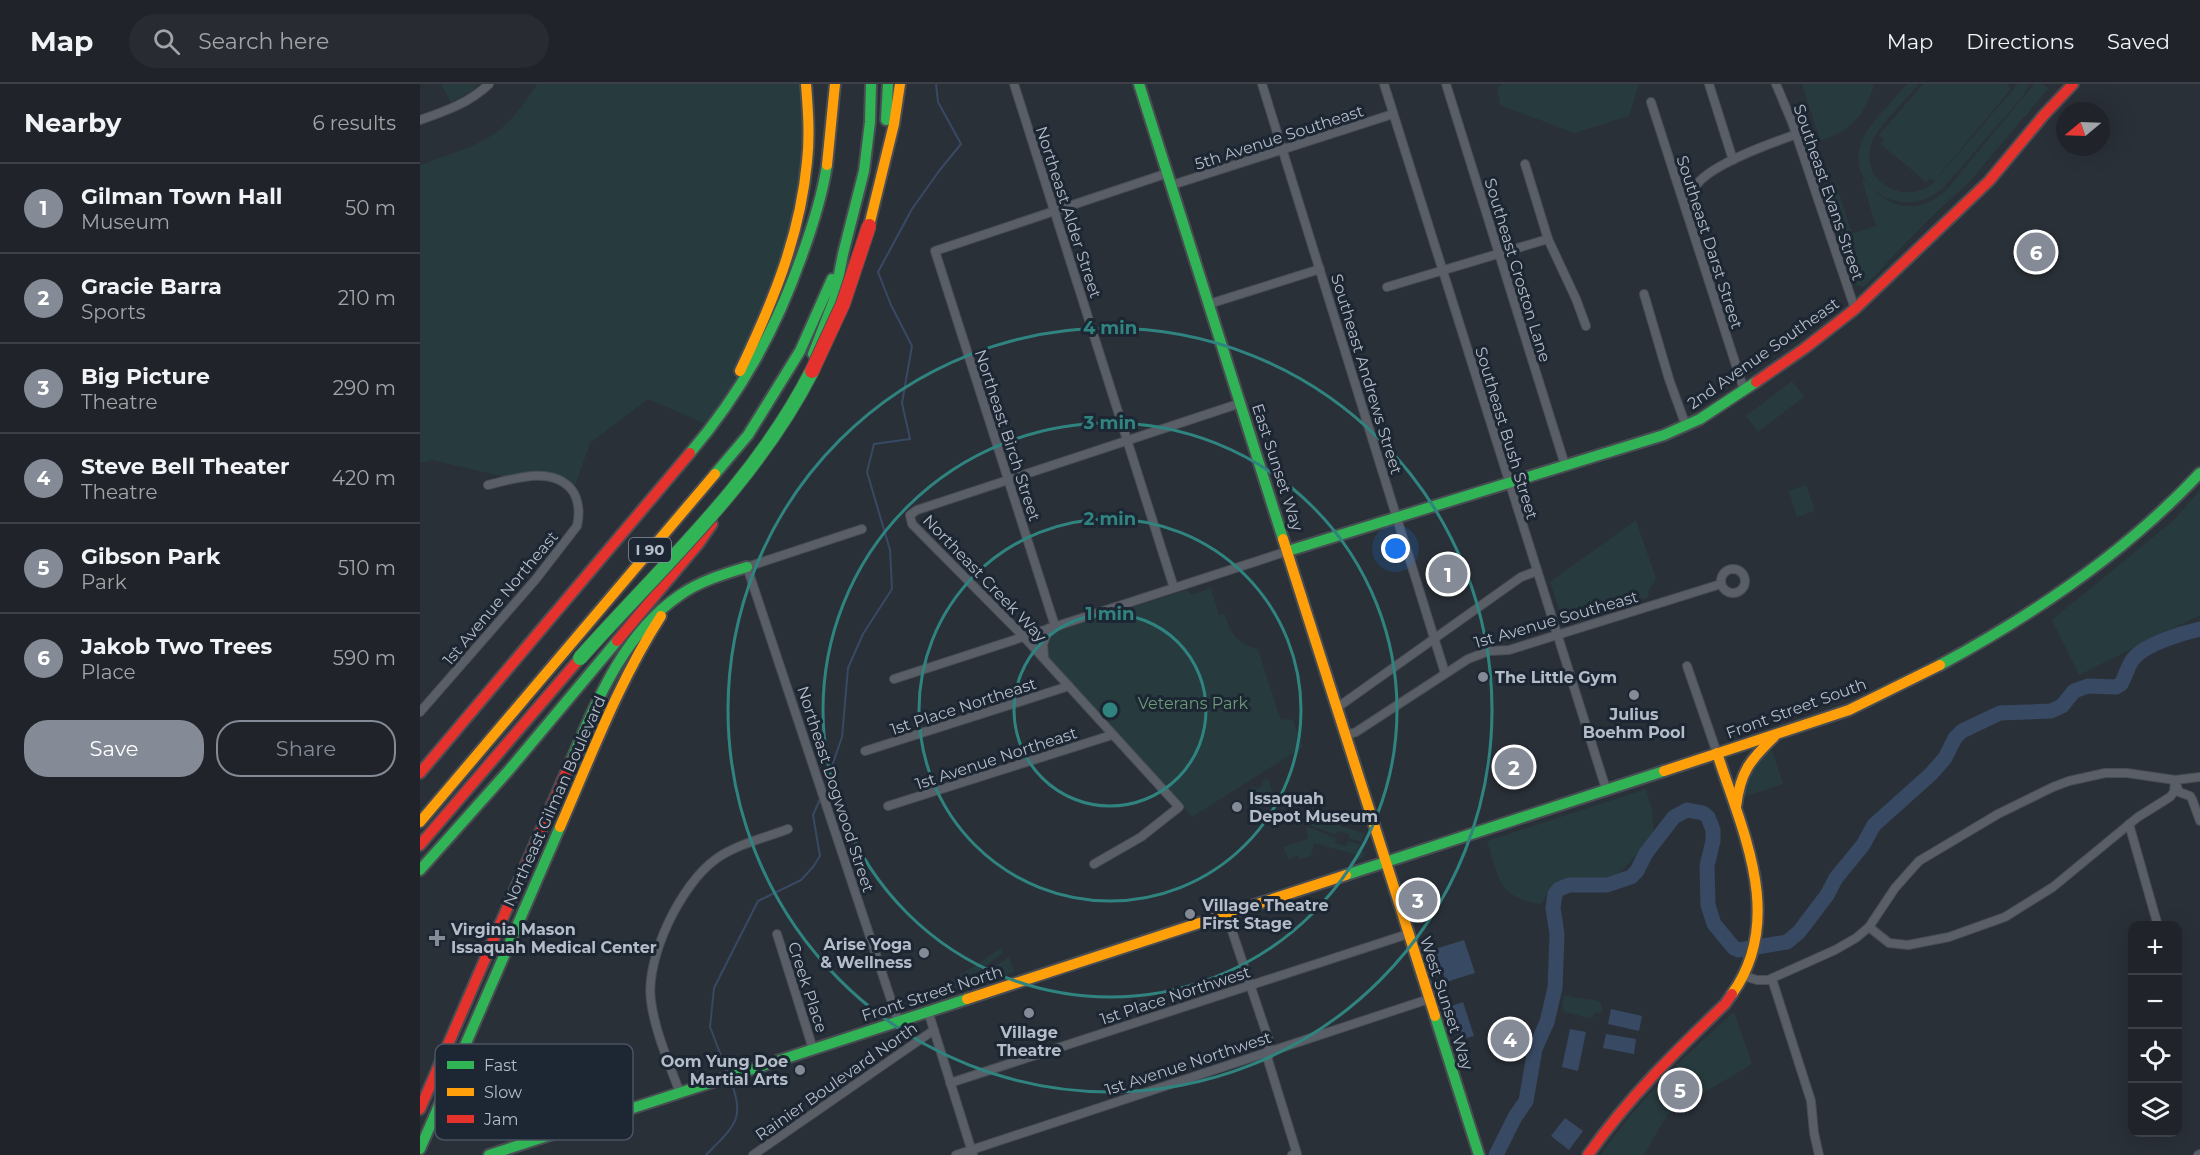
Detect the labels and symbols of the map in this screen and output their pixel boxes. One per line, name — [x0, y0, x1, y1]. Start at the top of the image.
street label: 5th Avenue Southeast — [1192, 101, 1366, 174]
street label: Southeast Evans Street — [1789, 102, 1868, 283]
north arrow — [2056, 102, 2110, 156]
street label: Northeast Alder Street — [1032, 124, 1105, 301]
street label: Southeast Darst Street — [1672, 153, 1747, 332]
street label: Southeast Croston Lane — [1480, 176, 1555, 364]
pin: 6 — [2016, 230, 2056, 274]
street label: Southeast Andrews Street — [1327, 272, 1406, 477]
street label: 2nd Avenue Southeast — [1684, 294, 1843, 413]
text: 4 min — [1083, 317, 1137, 339]
street label: Southeast Bush Street — [1471, 345, 1542, 522]
street label: Northeast Birch Street — [971, 347, 1044, 524]
street label: East Sunset Way — [1248, 401, 1307, 534]
text: 3 min — [1083, 412, 1136, 434]
text: 2 min — [1084, 508, 1136, 530]
street label: Northeast Creek Way — [919, 511, 1051, 646]
street label: 1st Avenue Northeast — [439, 527, 562, 669]
your location — [1381, 534, 1410, 563]
road number: I 90 — [629, 538, 671, 562]
pin: 1 — [1428, 552, 1468, 596]
street label: 1st Avenue Southeast — [1472, 587, 1641, 652]
text: 1 min — [1086, 603, 1134, 625]
place label: The Little Gym — [1495, 668, 1617, 687]
marker: The Little Gym — [1476, 670, 1490, 684]
street label: 1st Place Northeast — [888, 674, 1039, 739]
street label: Front Street South — [1723, 674, 1869, 743]
street label: Northeast Dogwood Street — [793, 684, 878, 895]
marker: Julius Boehm Pool — [1627, 688, 1641, 702]
street label: Northeast Gilman Boulevard — [499, 693, 610, 909]
park label: Veterans Park — [1138, 694, 1249, 713]
centre of rings — [1100, 700, 1120, 720]
place label: Julius Boehm Pool — [1583, 705, 1685, 742]
street label: 1st Avenue Northeast — [913, 723, 1080, 794]
pin: 2 — [1494, 744, 1534, 790]
place label: Issaquah Depot Museum — [1249, 789, 1378, 826]
marker: Issaquah Depot Museum — [1230, 800, 1244, 814]
pin: 3 — [1398, 878, 1438, 922]
place label: Village Theatre First Stage — [1201, 896, 1329, 933]
marker: Village Theatre First Stage — [1183, 907, 1197, 921]
place label: Virginia Mason Issaquah Medical Center — [450, 920, 657, 957]
marker: Virginia Mason Issaquah Medical Center — [428, 929, 446, 947]
street label: West Sunset Way — [1416, 934, 1477, 1073]
place label: Arise Yoga & Wellness — [820, 935, 912, 972]
street label: Creek Place — [784, 939, 831, 1035]
marker: Arise Yoga & Wellness — [917, 946, 931, 960]
street label: Front Street North — [859, 962, 1005, 1025]
street label: 1st Place Northwest — [1098, 962, 1253, 1029]
marker: Village Theatre — [1022, 1006, 1036, 1020]
pin: 4 — [1490, 1016, 1530, 1062]
street label: Rainier Boulevard North — [752, 1018, 921, 1145]
place label: Village Theatre — [997, 1023, 1061, 1060]
street label: 1st Avenue Northwest — [1103, 1027, 1274, 1099]
legend — [435, 1044, 633, 1140]
place label: Oom Yung Doe Martial Arts — [661, 1052, 788, 1089]
text: Fast — [484, 1056, 518, 1075]
marker: Oom Yung Doe Martial Arts — [793, 1063, 807, 1077]
pin: 5 — [1660, 1068, 1700, 1112]
text: Slow — [484, 1083, 522, 1102]
text: Jam — [483, 1110, 518, 1129]

